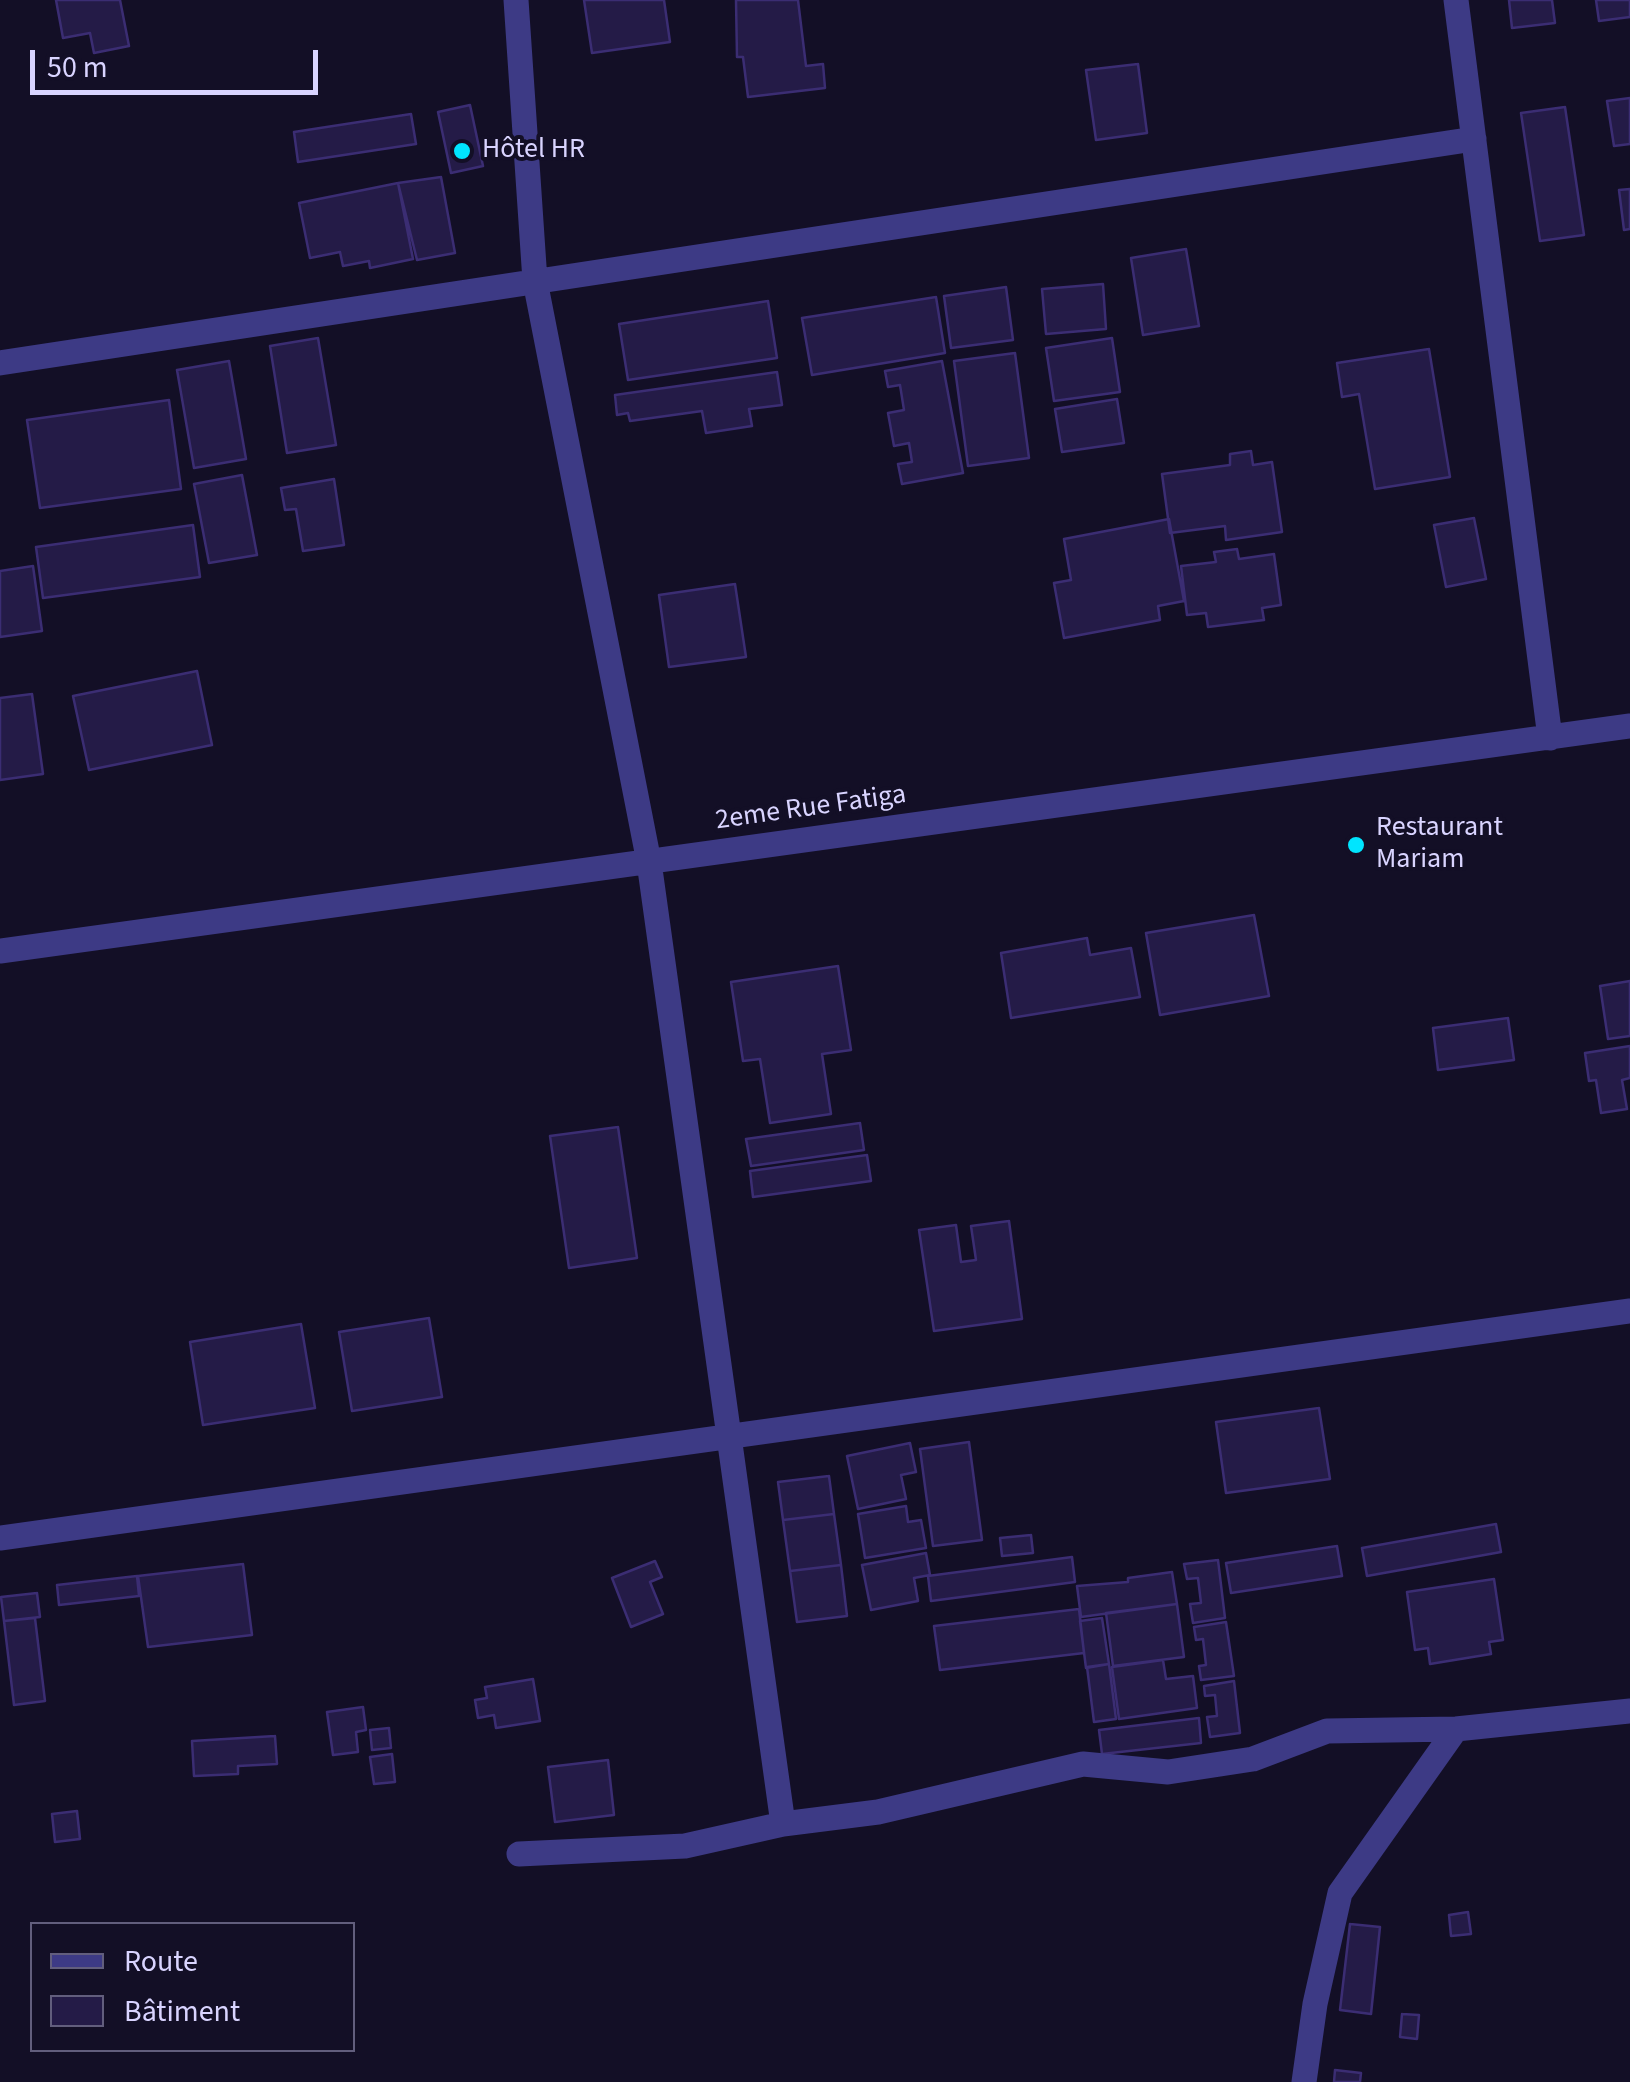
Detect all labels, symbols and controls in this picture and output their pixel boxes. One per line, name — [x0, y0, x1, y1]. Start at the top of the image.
scale bar — [35, 30, 322, 92]
text: 50 m — [47, 46, 108, 89]
place label: Hôtel HR — [482, 134, 585, 168]
marker: Hôtel HR — [451, 140, 473, 162]
street label: 2eme Rue Fatiga — [714, 779, 908, 839]
place label: Restaurant Mariam — [1376, 812, 1503, 878]
marker: Restaurant Mariam — [1345, 834, 1367, 856]
legend — [30, 1922, 355, 2052]
text: Route — [124, 1940, 198, 1983]
text: Bâtiment — [124, 1990, 240, 2033]

